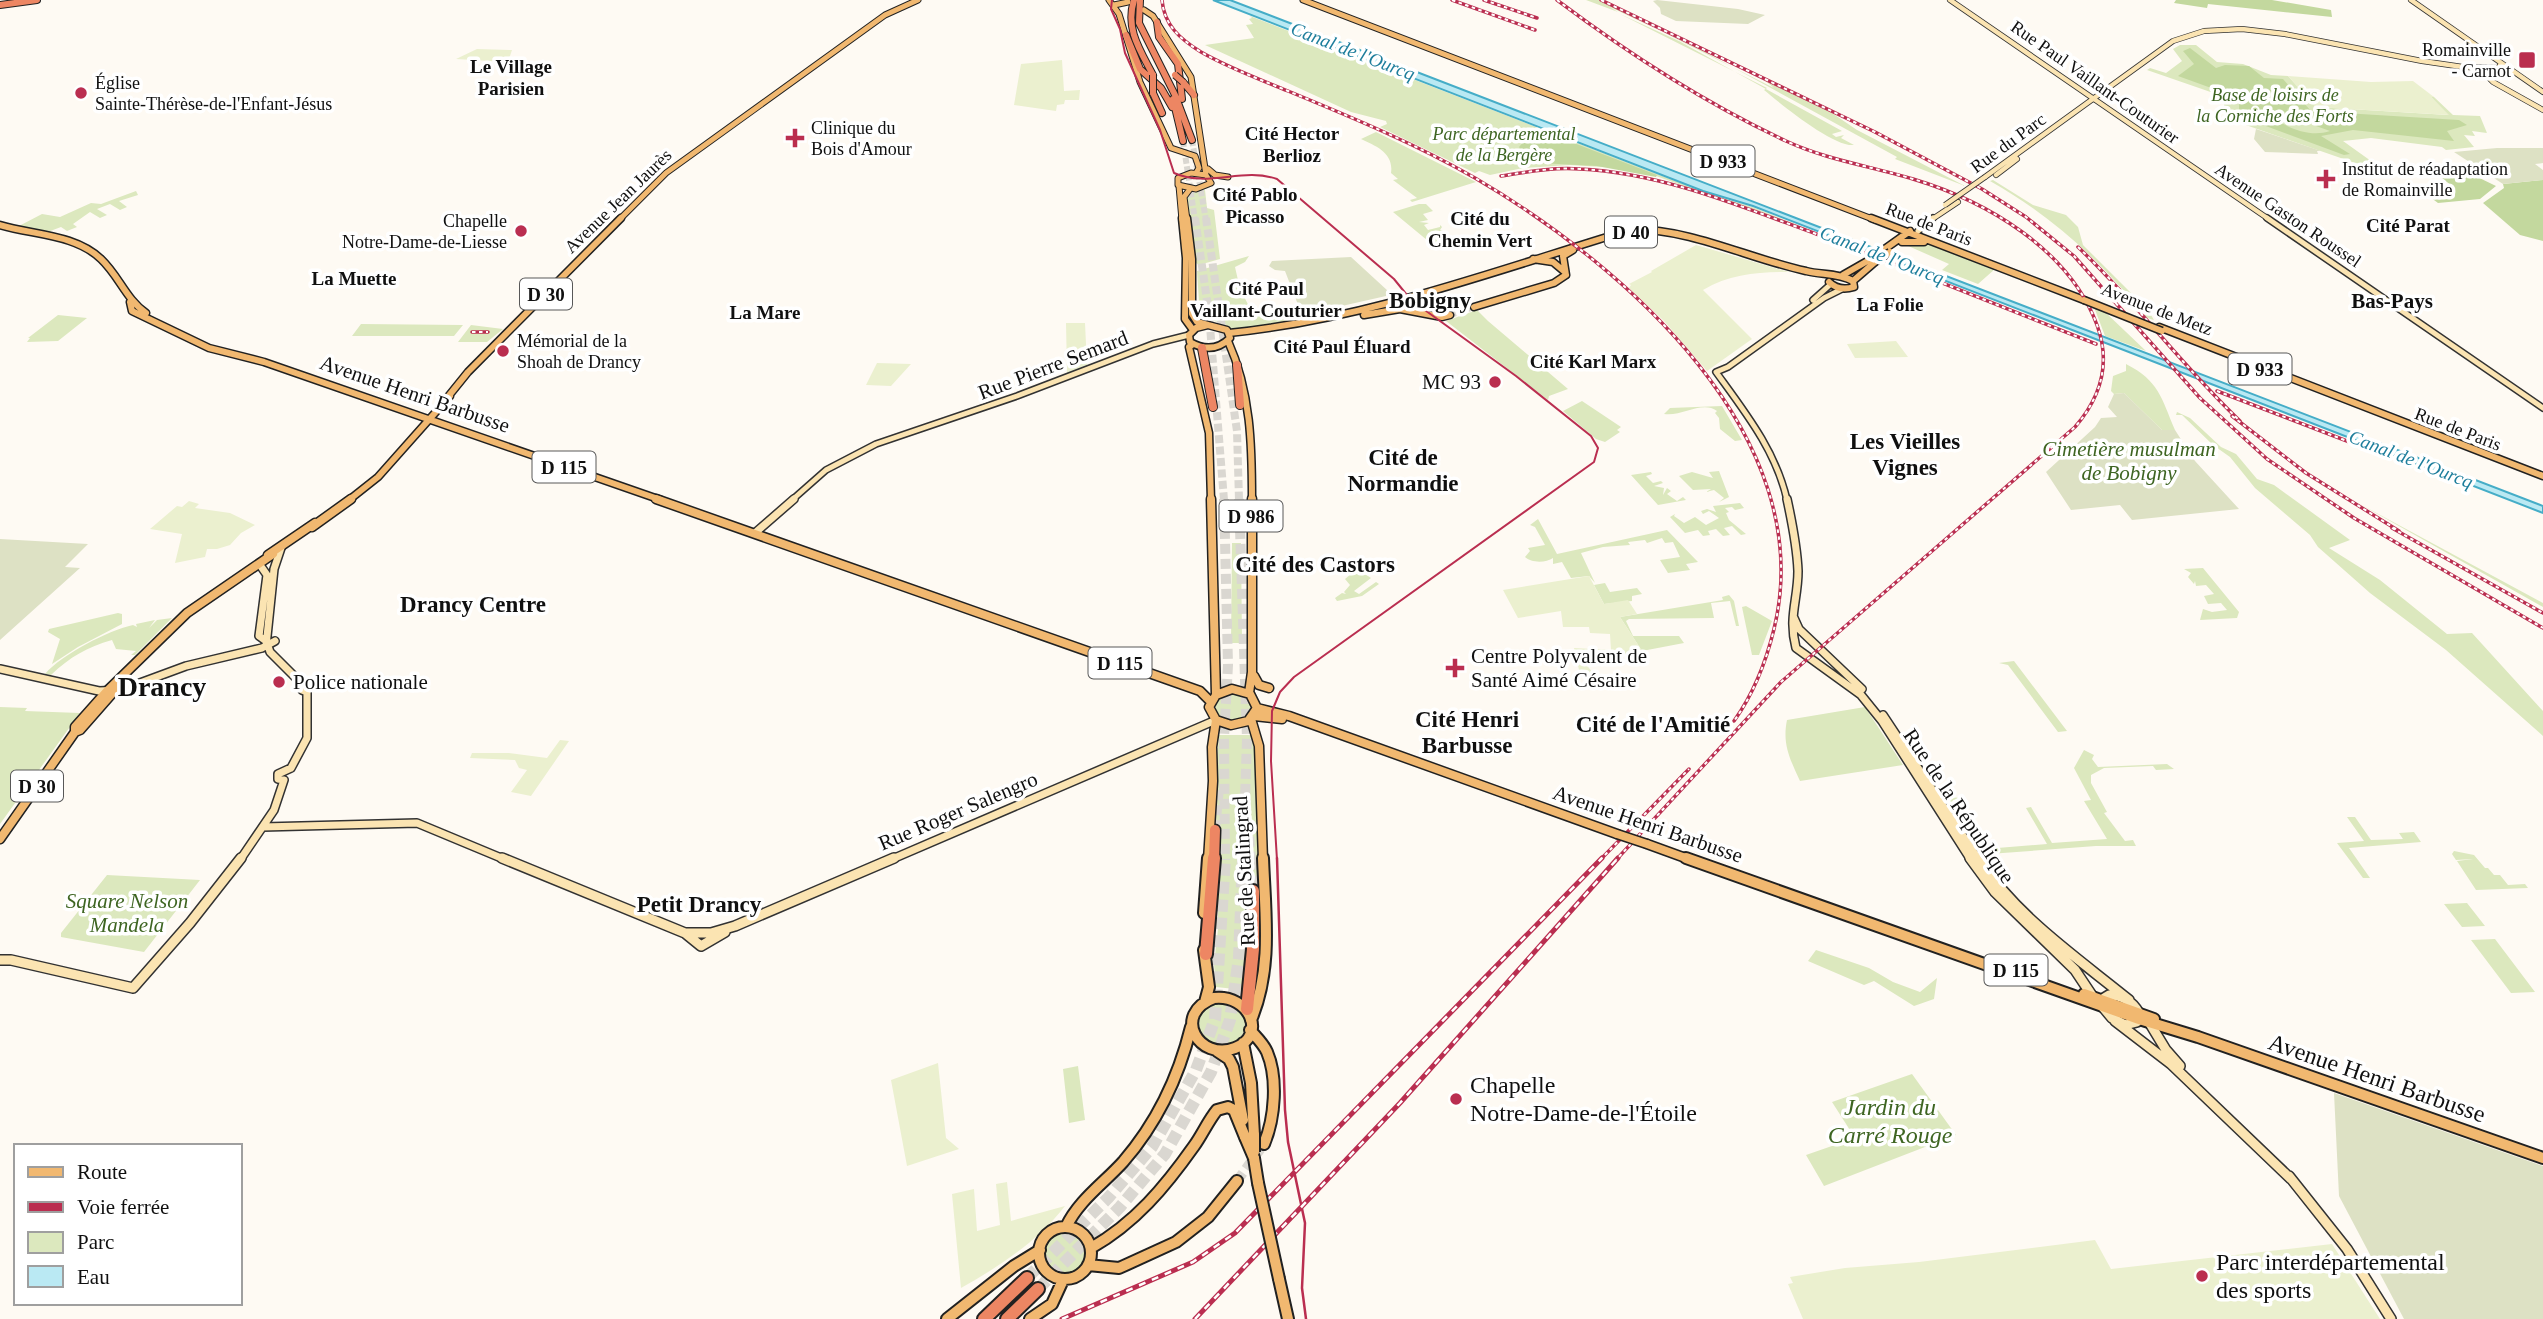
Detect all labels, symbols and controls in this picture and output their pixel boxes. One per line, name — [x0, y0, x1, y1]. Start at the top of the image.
street label: Rue Paul Vaillant-Couturier — [2007, 16, 2183, 148]
water label: Canal de l'Ourcq — [1288, 18, 1418, 84]
place label: Romainville - Carnot — [2422, 40, 2511, 81]
marker: Romainville - Carnot — [2517, 50, 2537, 70]
district label: Le Village Parisien — [470, 56, 552, 99]
place label: Église Sainte-Thérèse-de-l'Enfant-Jésus — [95, 72, 332, 114]
marker: Église Sainte-Thérèse-de-l'Enfant-Jésus — [73, 85, 89, 101]
park label: Base de loisirs de la Corniche des Forts — [2196, 85, 2354, 126]
street label: Rue du Parc — [1967, 109, 2049, 177]
place label: Clinique du Bois d'Amour — [811, 118, 912, 159]
district label: Cité Hector Berlioz — [1245, 123, 1340, 166]
park label: Parc départemental de la Bergère — [1432, 124, 1575, 165]
marker: Clinique du Bois d'Amour — [785, 128, 805, 148]
street label: Avenue Jean Jaurès — [560, 145, 676, 257]
road number: D 933 — [1692, 146, 1754, 176]
street label: Avenue Gaston Roussel — [2211, 159, 2365, 271]
place label: Institut de réadaptation de Romainville — [2342, 159, 2508, 200]
marker: Institut de réadaptation de Romainville — [2316, 169, 2336, 189]
district label: Cité Pablo Picasso — [1213, 184, 1297, 227]
street label: Rue de Paris — [1883, 198, 1975, 250]
district label: Cité du Chemin Vert — [1428, 208, 1533, 251]
place label: Chapelle Notre-Dame-de-Liesse — [342, 211, 507, 252]
district label: Cité Parat — [2366, 215, 2451, 236]
road number: D 40 — [1605, 216, 1657, 248]
water label: Canal de l'Ourcq — [1817, 222, 1947, 288]
marker: Chapelle Notre-Dame-de-Liesse — [513, 223, 529, 239]
district label: La Muette — [312, 268, 396, 289]
road number: D 30 — [520, 278, 572, 310]
district label: Cité Paul Vaillant-Couturier — [1190, 278, 1342, 321]
street label: Avenue de Metz — [2099, 279, 2215, 339]
district label: Bobigny — [1389, 288, 1471, 313]
district label: Bas-Pays — [2351, 289, 2433, 313]
district label: La Folie — [1856, 294, 1924, 315]
district label: La Mare — [730, 302, 800, 323]
street label: Rue Pierre Semard — [975, 325, 1132, 405]
place label: Mémorial de la Shoah de Drancy — [517, 331, 641, 372]
district label: Cité Paul Éluard — [1273, 336, 1411, 357]
marker: Mémorial de la Shoah de Drancy — [495, 343, 511, 359]
street label: Avenue Henri Barbusse — [317, 350, 513, 438]
district label: Cité Karl Marx — [1530, 351, 1657, 372]
road number: D 933 — [2228, 354, 2292, 384]
place label: MC 93 — [1422, 370, 1481, 394]
marker: MC 93 — [1487, 374, 1503, 390]
street label: Rue de Paris — [2412, 403, 2504, 455]
water label: Canal de l'Ourcq — [2346, 426, 2476, 492]
district label: Les Vieilles Vignes — [1850, 429, 1960, 480]
park label: Cimetière musulman de Bobigny — [2042, 437, 2216, 485]
district label: Cité de Normandie — [1347, 445, 1459, 496]
road number: D 115 — [532, 452, 596, 482]
road number: D 986 — [1220, 500, 1282, 531]
district label: Cité des Castors — [1235, 552, 1395, 577]
district label: Drancy Centre — [400, 592, 546, 617]
place label: Centre Polyvalent de Santé Aimé Césaire — [1471, 644, 1647, 692]
road number: D 115 — [1088, 648, 1152, 678]
marker: Centre Polyvalent de Santé Aimé Césaire — [1445, 658, 1465, 678]
place label: Police nationale — [293, 670, 428, 694]
district label: Drancy — [118, 671, 206, 702]
marker: Police nationale — [271, 674, 287, 690]
district label: Cité Henri Barbusse — [1415, 707, 1520, 758]
district label: Cité de l'Amitié — [1576, 712, 1730, 737]
street label: Rue de la République — [1898, 724, 2020, 888]
street label: Rue Roger Salengro — [875, 767, 1041, 855]
road number: D 30 — [11, 771, 63, 802]
street label: Avenue Henri Barbusse — [1550, 780, 1746, 868]
street label: Rue de Stalingrad — [1228, 795, 1260, 947]
park label: Square Nelson Mandela — [66, 889, 188, 937]
district label: Petit Drancy — [637, 892, 762, 917]
road number: D 115 — [1984, 954, 2048, 986]
street label: Avenue Henri Barbusse — [2265, 1029, 2489, 1127]
place label: Chapelle Notre-Dame-de-l'Étoile — [1470, 1072, 1697, 1126]
marker: Chapelle Notre-Dame-de-l'Étoile — [1448, 1091, 1464, 1107]
park label: Jardin du Carré Rouge — [1828, 1094, 1953, 1148]
legend — [14, 1144, 242, 1305]
text: Route — [77, 1160, 127, 1184]
text: Voie ferrée — [77, 1195, 169, 1219]
text: Parc — [77, 1230, 114, 1254]
place label: Parc interdépartemental des sports — [2216, 1249, 2445, 1303]
text: Eau — [77, 1265, 110, 1289]
marker: Parc interdépartemental des sports — [2194, 1268, 2210, 1284]

